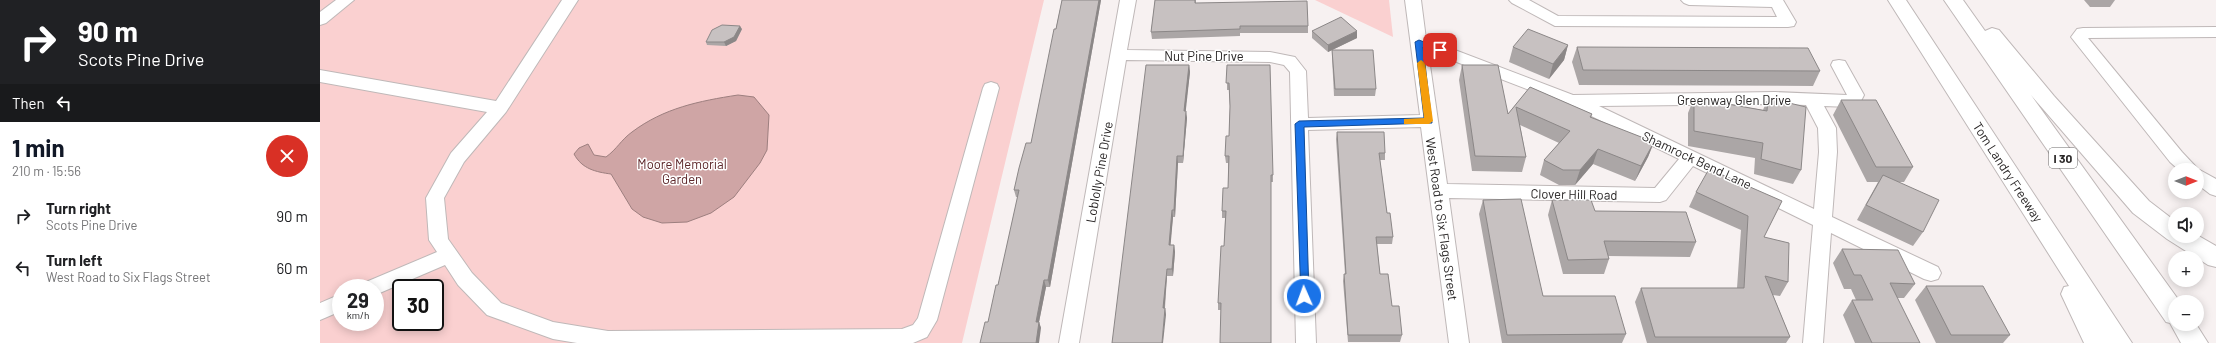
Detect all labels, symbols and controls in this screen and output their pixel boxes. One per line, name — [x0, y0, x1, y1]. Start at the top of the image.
text: 90 m — [78, 14, 138, 48]
icon: right — [12, 16, 64, 68]
pin — [1423, 33, 1457, 67]
icon: arrive — [1429, 39, 1451, 61]
text: Scots Pine Drive — [78, 48, 204, 70]
street label: Nut Pine Drive — [1164, 48, 1244, 64]
icon: left — [53, 92, 75, 114]
street label: Greenway Glen Drive — [1677, 92, 1791, 108]
text: Then — [12, 94, 45, 112]
street label: Tom Landry Freeway — [1970, 119, 2046, 225]
street label: Loblolly Pine Drive — [1082, 120, 1116, 224]
street label: Shamrock Bend Lane — [1640, 128, 1754, 192]
text: 1 min — [12, 133, 65, 162]
button: close — [266, 135, 308, 177]
street label: West Road to Six Flags Street — [1423, 136, 1461, 302]
road number: I 30 — [2049, 148, 2077, 168]
park label: Moore Memorial Garden — [637, 156, 727, 187]
text: 210 m · 15:56 — [12, 163, 81, 179]
north arrow — [2168, 163, 2204, 199]
map controls — [2168, 163, 2204, 331]
street label: Clover Hill Road — [1530, 185, 1618, 203]
text: Turn right — [46, 199, 111, 217]
icon: right — [12, 205, 34, 227]
text: 90 m — [276, 207, 308, 225]
button: sound — [2168, 207, 2204, 243]
text: Scots Pine Drive — [46, 217, 137, 233]
text: Turn left — [46, 251, 102, 269]
button: + — [2168, 251, 2204, 287]
icon: left — [12, 257, 34, 279]
text: 60 m — [276, 259, 308, 277]
text: West Road to Six Flags Street — [46, 269, 211, 285]
position arrow — [1283, 275, 1325, 317]
speed limit sign: 30 — [392, 279, 444, 331]
text: 29 — [347, 288, 369, 312]
button: − — [2168, 295, 2204, 331]
text: km/h — [347, 309, 369, 321]

